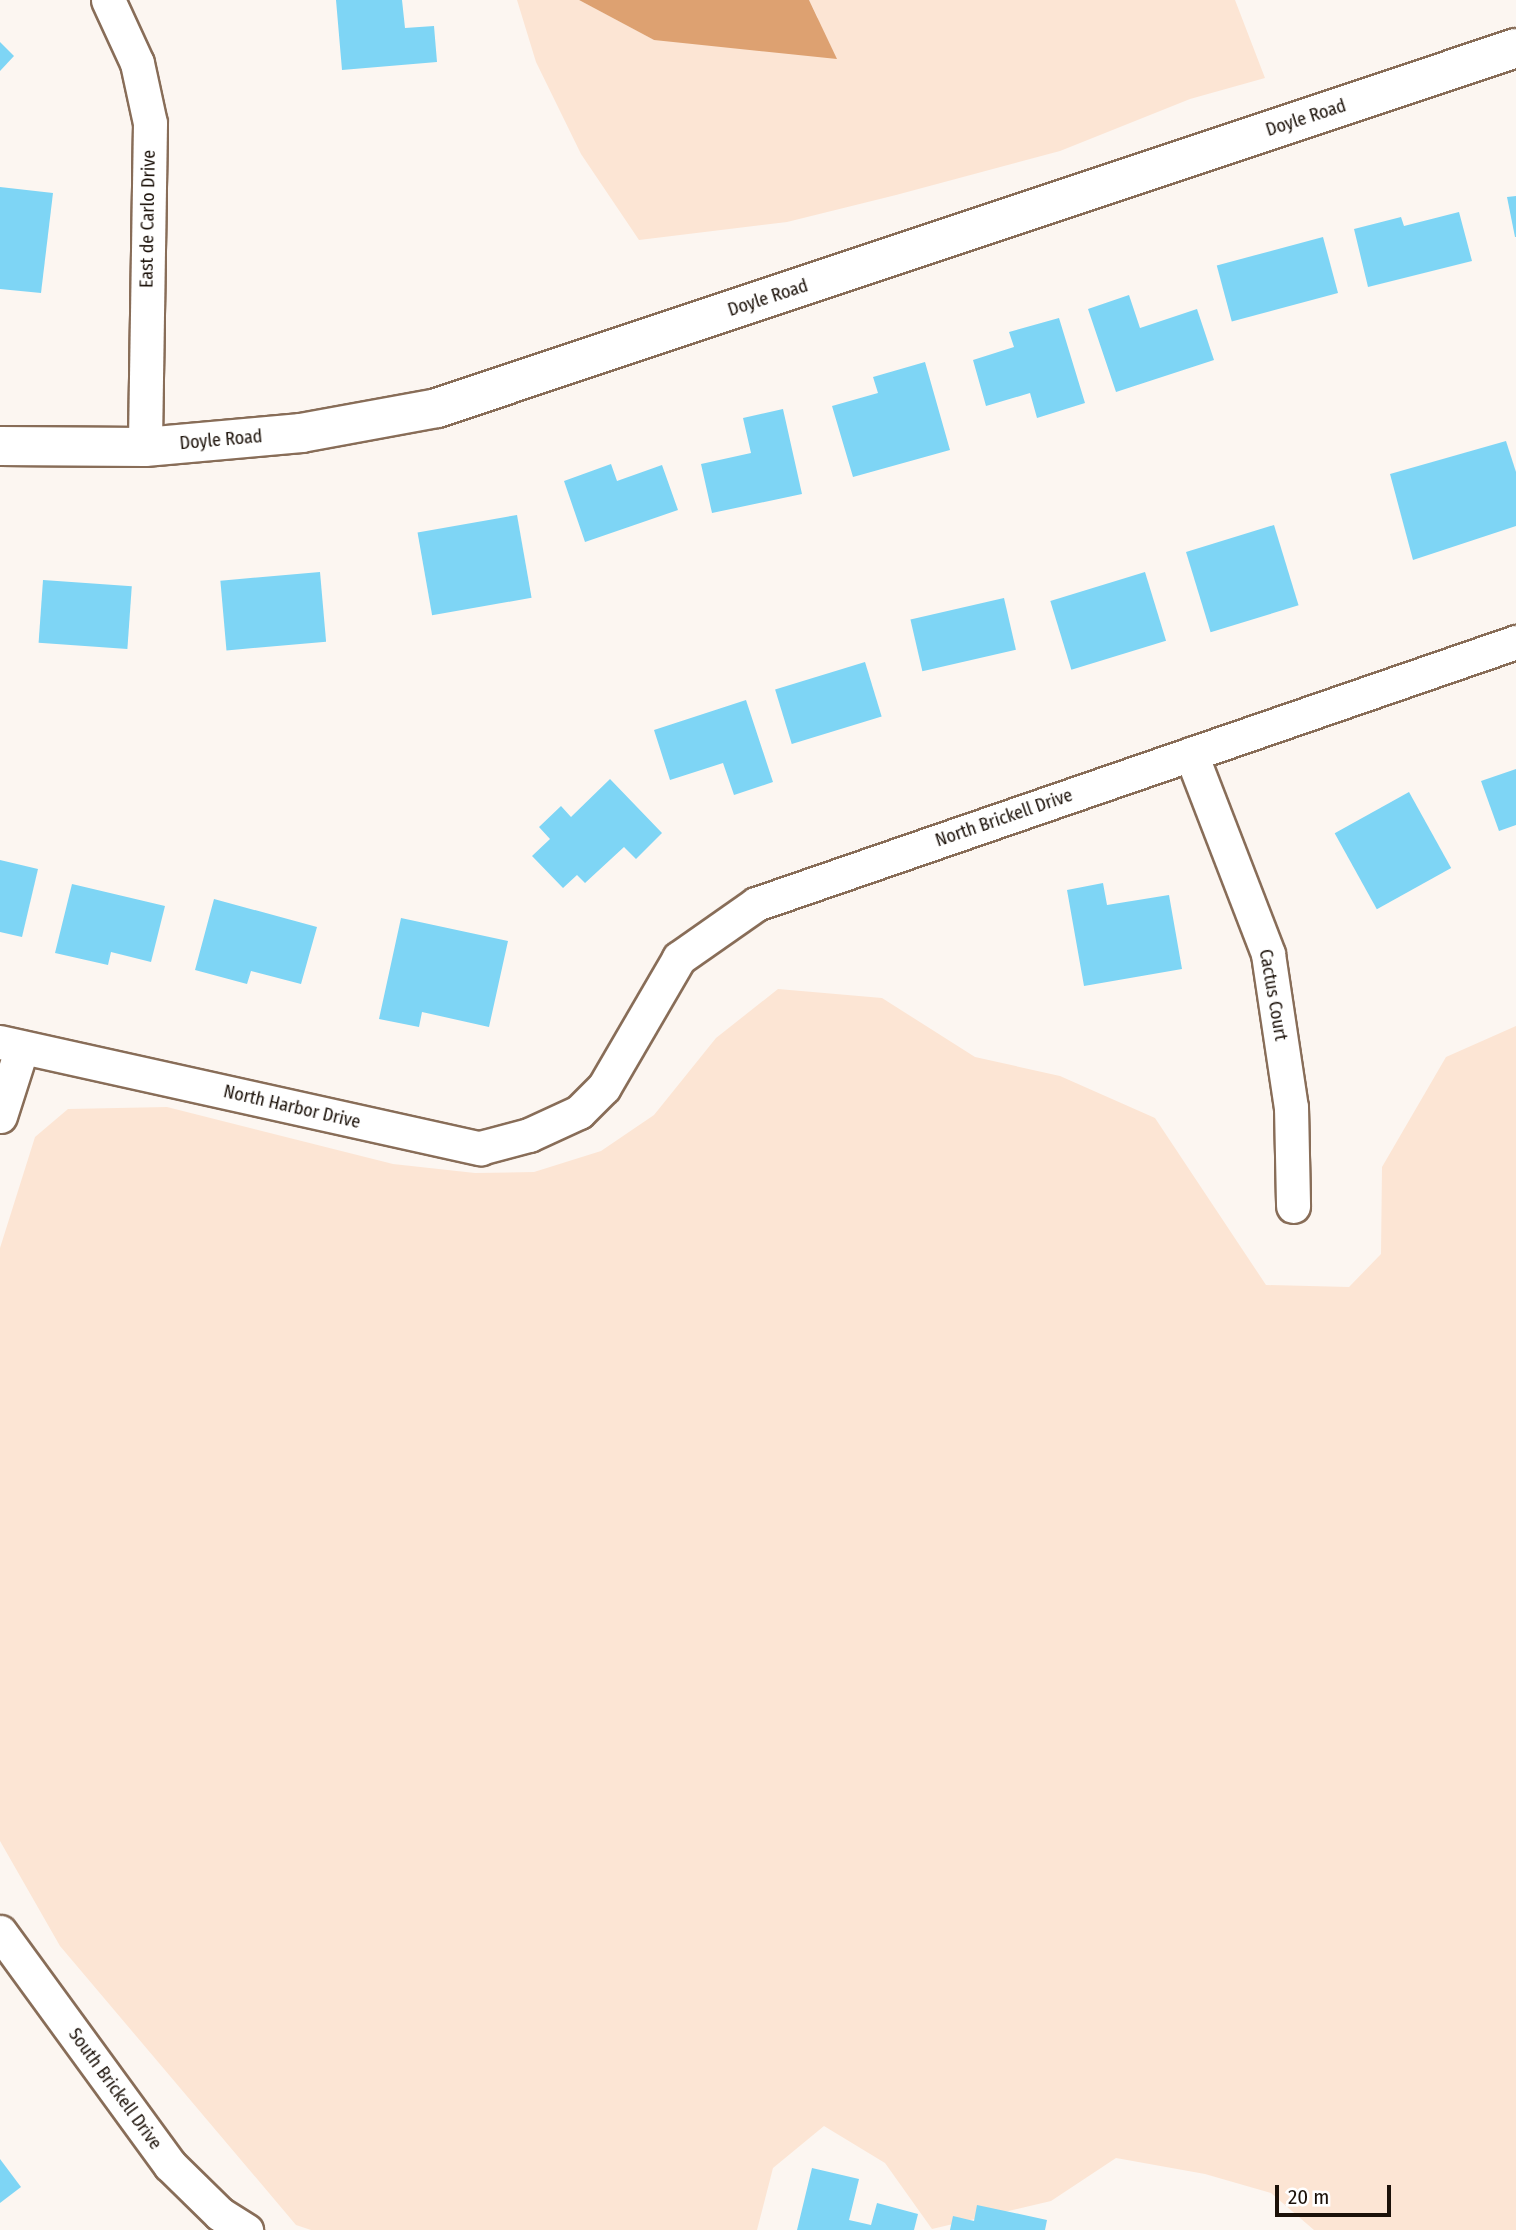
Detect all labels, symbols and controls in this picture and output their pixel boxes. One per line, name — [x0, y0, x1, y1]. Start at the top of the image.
street label: Doyle Road — [1263, 95, 1349, 141]
street label: East de Carlo Drive — [136, 150, 160, 288]
street label: Doyle Road — [725, 275, 811, 321]
street label: Doyle Road — [179, 426, 263, 454]
street label: North Brickell Drive — [933, 784, 1075, 852]
street label: Cactus Court — [1254, 948, 1292, 1042]
street label: North Harbor Drive — [221, 1081, 363, 1133]
street label: South Brickell Drive — [64, 2024, 166, 2154]
scale bar — [1278, 2170, 1394, 2214]
text: 20 m — [1288, 2184, 1329, 2210]

